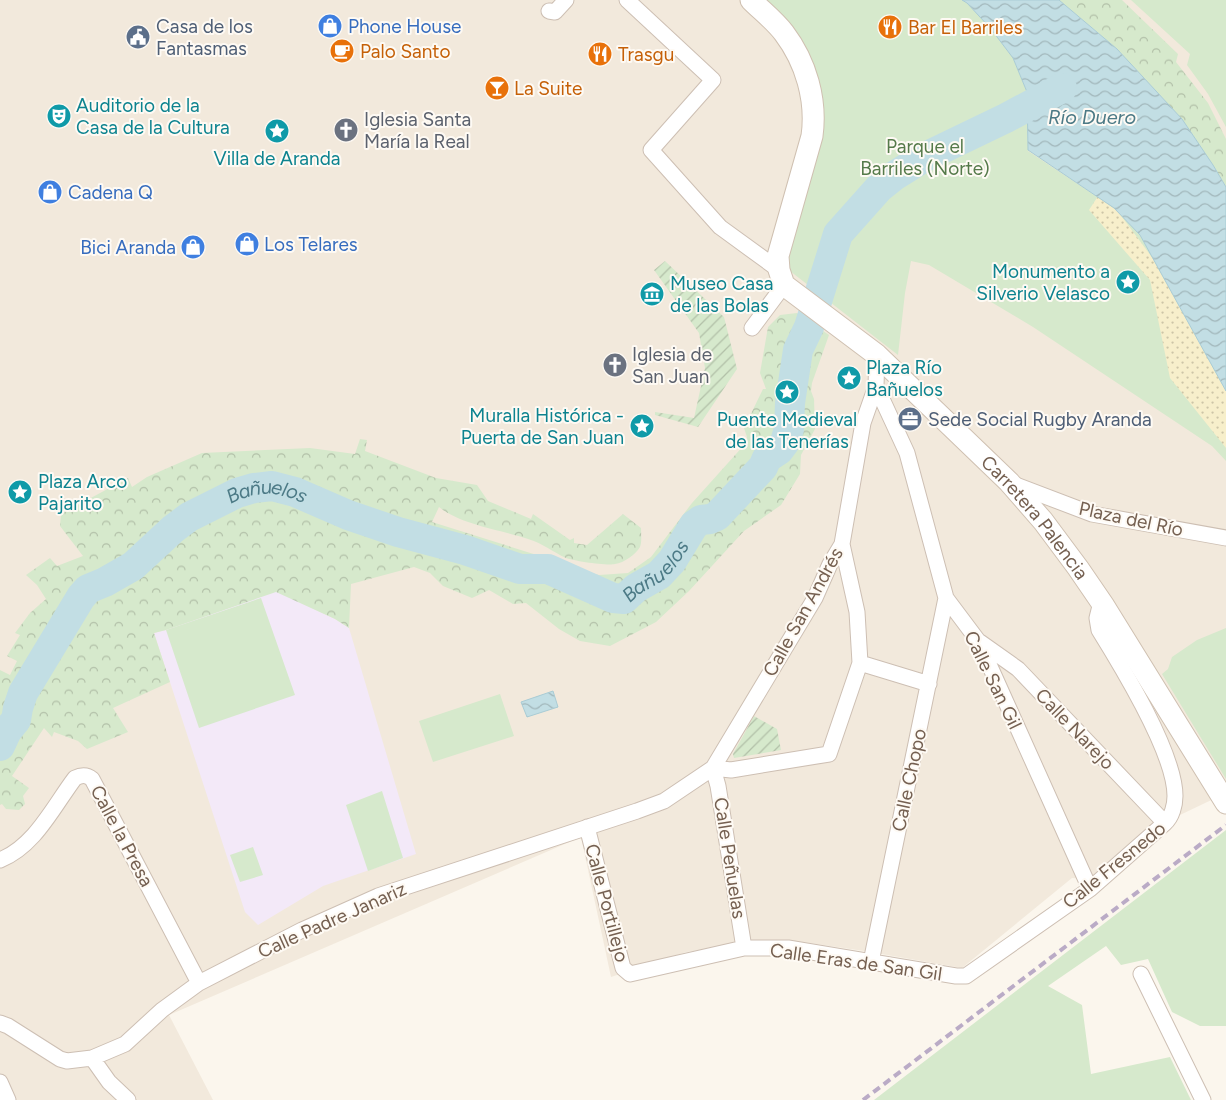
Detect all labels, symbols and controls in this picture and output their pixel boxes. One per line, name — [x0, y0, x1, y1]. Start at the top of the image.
shop icon: Phone House — [317, 13, 343, 39]
restaurant icon: Bar El Barriles — [877, 14, 903, 40]
place label: Casa de los Fantasmas — [156, 15, 253, 60]
place label: Phone House — [348, 15, 461, 38]
place label: Bar El Barriles — [908, 16, 1023, 39]
public building icon: Casa de los Fantasmas — [125, 24, 151, 50]
cafe icon: Palo Santo — [329, 38, 355, 64]
place label: Palo Santo — [360, 40, 451, 63]
restaurant icon: Trasgu — [587, 41, 613, 67]
place label: Trasgu — [618, 43, 674, 66]
bar icon: La Suite — [484, 75, 510, 101]
place label: La Suite — [514, 77, 582, 100]
place label: Auditorio de la Casa de la Cultura — [76, 94, 230, 139]
theatre icon: Auditorio de la Casa de la Cultura — [46, 103, 72, 129]
water label: Río Duero — [1048, 105, 1136, 129]
place label: Iglesia Santa María la Real — [364, 108, 471, 153]
church icon: Iglesia Santa María la Real — [333, 117, 359, 143]
place icon: Villa de Aranda — [264, 118, 290, 144]
park label: Parque el Barriles (Norte) — [860, 135, 990, 180]
place label: Villa de Aranda — [214, 147, 340, 170]
shop icon: Cadena Q — [37, 179, 63, 205]
place label: Cadena Q — [68, 181, 153, 204]
shop icon: Los Telares — [234, 231, 260, 257]
place label: Los Telares — [264, 233, 358, 256]
shop icon: Bici Aranda — [180, 234, 206, 260]
place label: Bici Aranda — [80, 236, 176, 259]
place label: Monumento a Silverio Velasco — [976, 260, 1110, 305]
place icon: Monumento a Silverio Velasco — [1115, 269, 1141, 295]
place label: Museo Casa de las Bolas — [670, 272, 774, 317]
museum icon: Museo Casa de las Bolas — [639, 281, 665, 307]
place label: Iglesia de San Juan — [632, 343, 712, 388]
church icon: Iglesia de San Juan — [602, 352, 628, 378]
place label: Plaza Río Bañuelos — [866, 356, 943, 401]
place icon: Plaza Río Bañuelos — [836, 365, 862, 391]
place icon: Puente Medieval de las Tenerías — [774, 379, 800, 405]
place label: Muralla Histórica - Puerta de San Juan — [461, 404, 624, 449]
office icon: Sede Social Rugby Aranda — [897, 406, 923, 432]
place label: Puente Medieval de las Tenerías — [717, 408, 857, 453]
place label: Sede Social Rugby Aranda — [928, 408, 1152, 431]
place icon: Muralla Histórica - Puerta de San Juan — [629, 413, 655, 439]
street label: Carretera Palencia — [977, 450, 1094, 584]
place label: Plaza Arco Pajarito — [38, 470, 127, 515]
water label: Bañuelos — [222, 474, 312, 509]
place icon: Plaza Arco Pajarito — [7, 479, 33, 505]
street label: Plaza del Río — [1077, 497, 1185, 541]
water label: Bañuelos — [617, 535, 694, 607]
street label: Calle San Andrés — [758, 543, 848, 680]
street label: Calle San Gil — [959, 627, 1027, 733]
street label: Calle Narejo — [1031, 684, 1119, 774]
street label: Calle Chopo — [887, 727, 931, 833]
street label: Calle la Presa — [86, 781, 158, 891]
street label: Calle Peñuelas — [709, 796, 751, 920]
street label: Calle Fresnedo — [1058, 816, 1170, 914]
street label: Calle Portillejo — [580, 841, 634, 965]
street label: Calle Padre Janariz — [254, 877, 410, 963]
street label: Calle Eras de San Gil — [768, 939, 944, 985]

